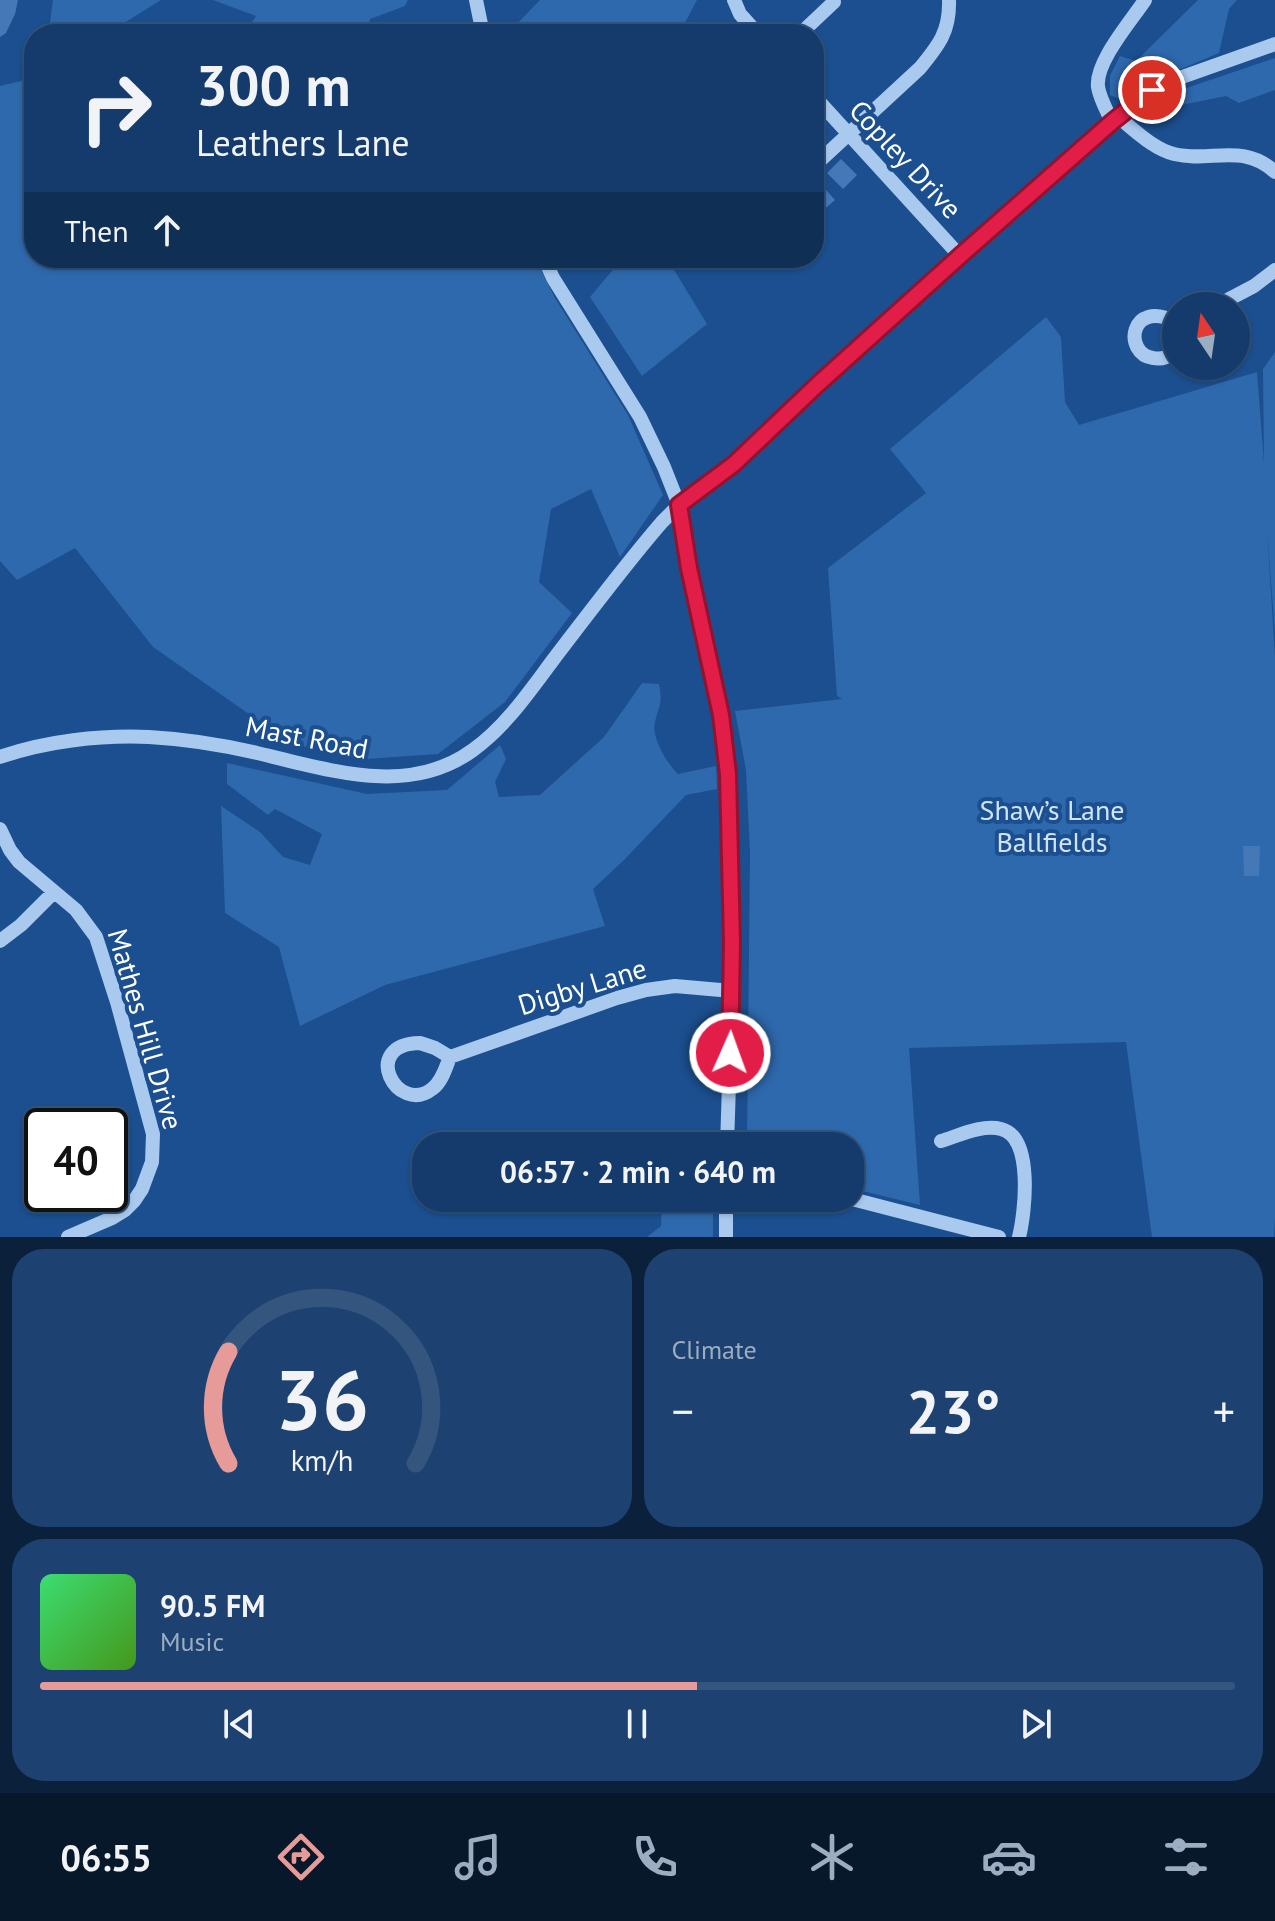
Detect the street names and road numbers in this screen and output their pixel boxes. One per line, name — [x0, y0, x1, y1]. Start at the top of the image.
street label: Copley Drive — [842, 92, 970, 226]
street label: Mast Road — [243, 707, 371, 767]
street label: Mathes Hill Drive — [100, 924, 192, 1134]
street label: Digby Lane — [513, 949, 651, 1023]

